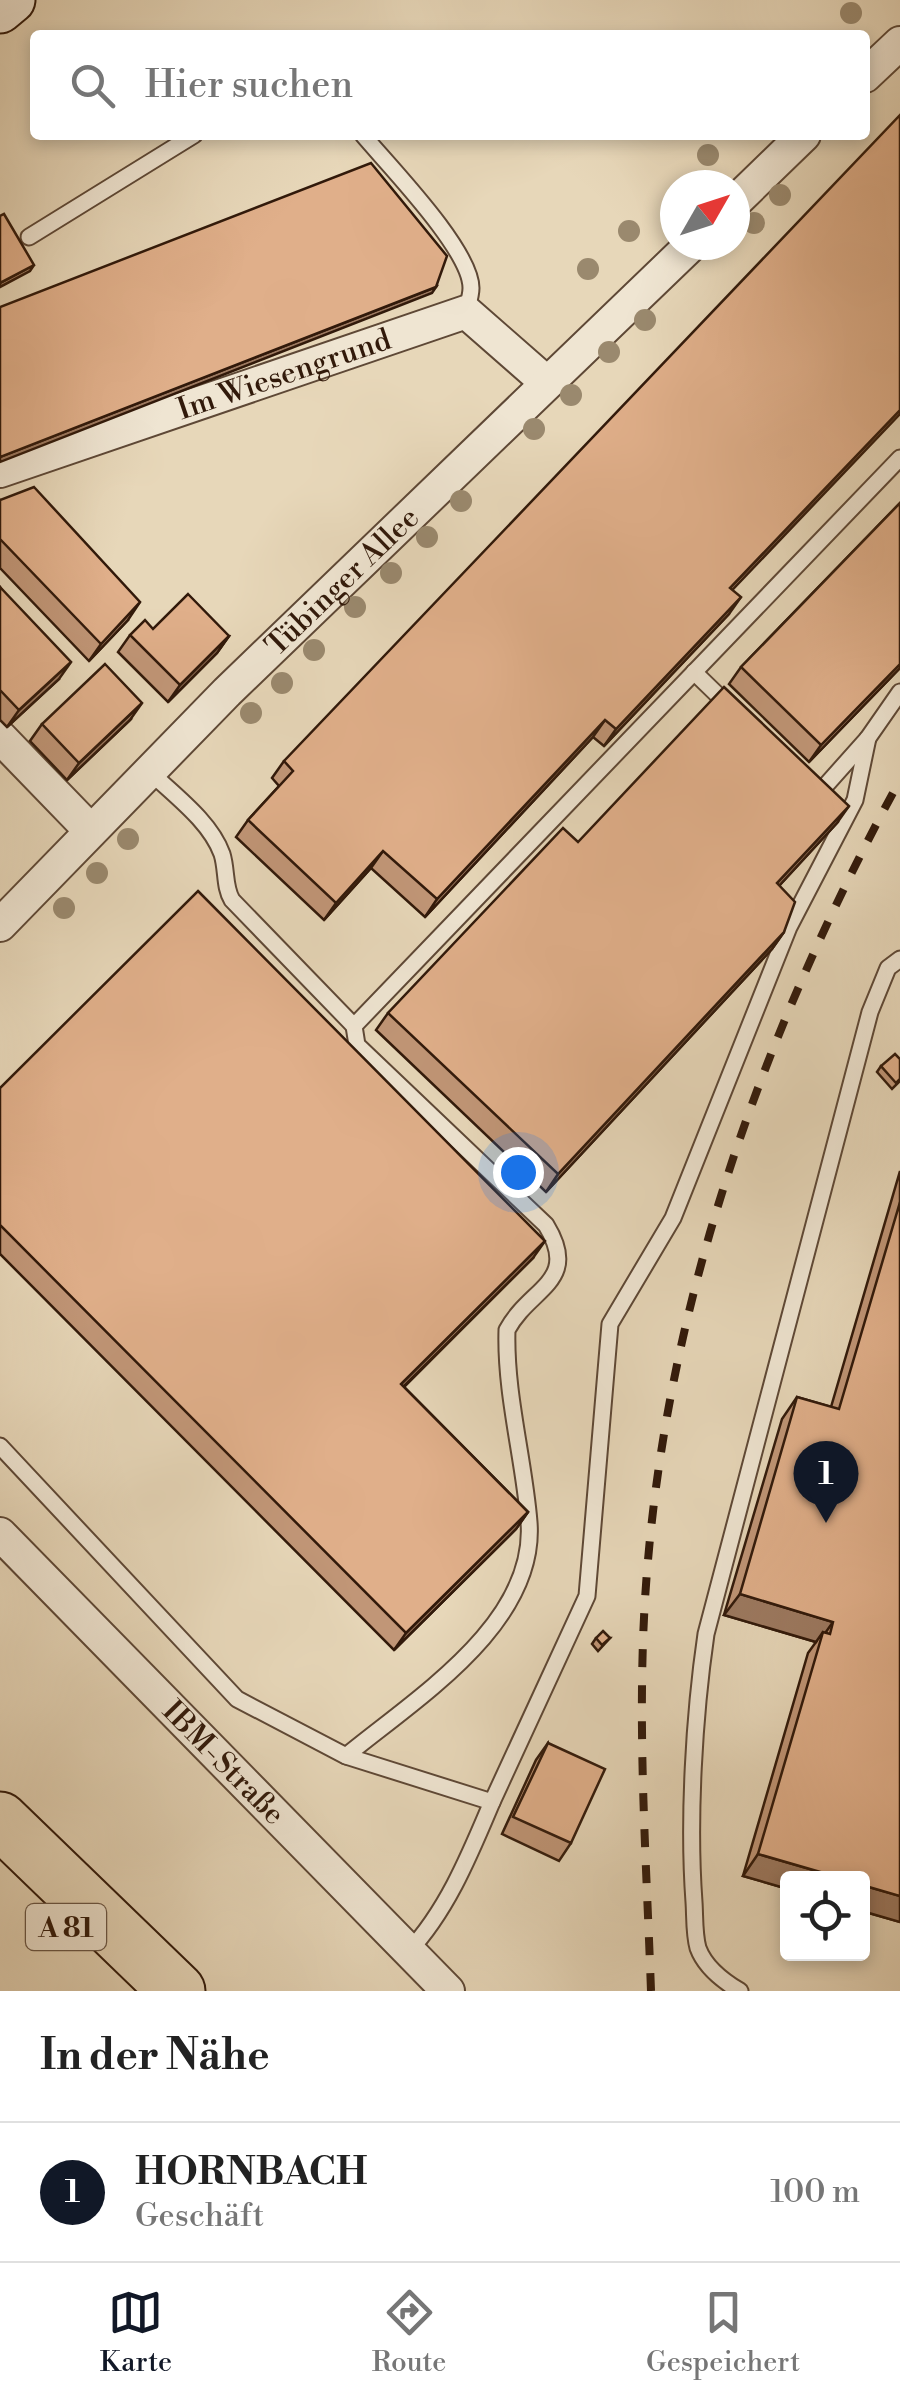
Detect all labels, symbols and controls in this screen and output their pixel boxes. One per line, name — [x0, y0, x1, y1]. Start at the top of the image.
search box — [30, 30, 870, 140]
icon: search — [65, 58, 120, 113]
text: Hier suchen — [145, 62, 353, 109]
north arrow — [660, 170, 750, 260]
street label: Im Wiesengrund — [172, 321, 396, 429]
street label: Tübinger Allee — [258, 499, 427, 665]
your location — [493, 1147, 544, 1198]
pin: 1 — [794, 1440, 858, 1523]
street label: IBM-Straße — [154, 1693, 293, 1833]
map controls — [780, 1871, 870, 1961]
button: locate — [780, 1871, 870, 1961]
road number: A 81 — [26, 1904, 106, 1950]
text: In der Nähe — [40, 2030, 270, 2083]
text: HORNBACH — [135, 2149, 367, 2196]
text: 1 — [65, 2172, 80, 2212]
text: 100 m — [770, 2172, 860, 2212]
text: Geschäft — [135, 2196, 264, 2236]
tab: Karte — [100, 2285, 172, 2380]
tab: Route — [372, 2285, 446, 2380]
tab: Gespeichert — [646, 2285, 800, 2380]

